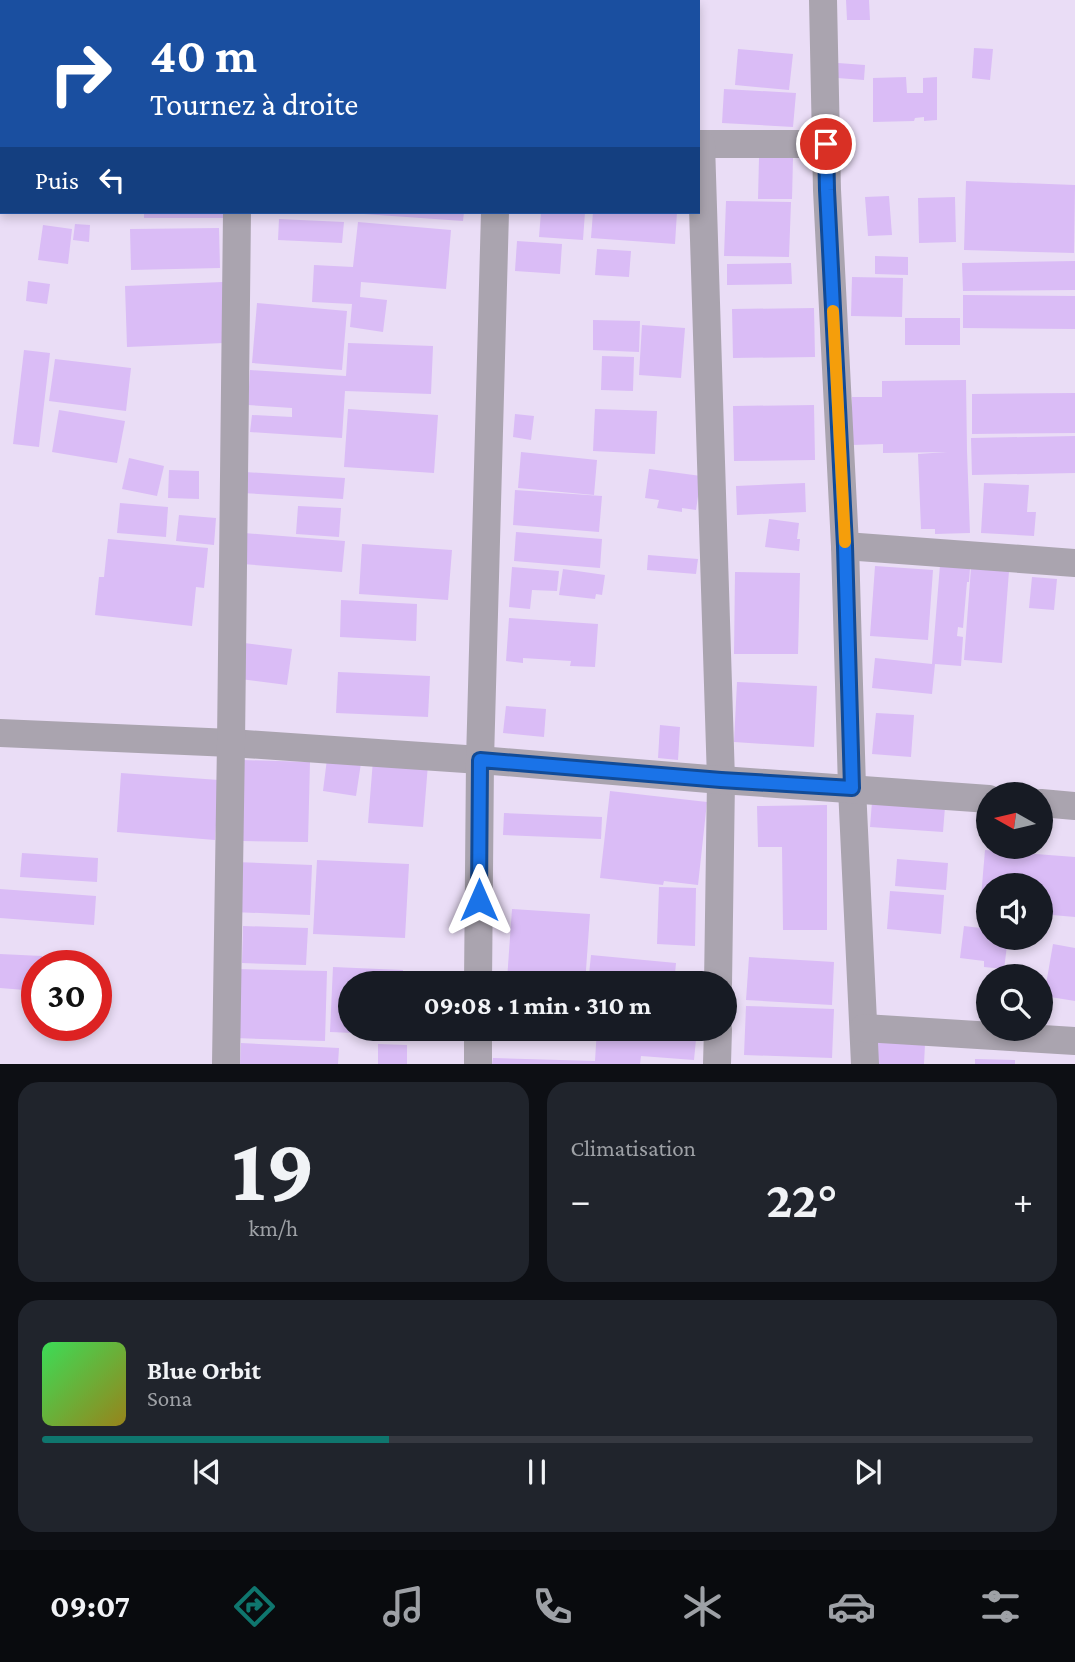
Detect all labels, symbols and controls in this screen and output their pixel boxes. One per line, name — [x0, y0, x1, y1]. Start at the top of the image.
icon: right — [35, 28, 126, 119]
text: 40 m — [150, 28, 257, 83]
text: Tournez à droite — [150, 86, 358, 122]
pin — [796, 114, 856, 174]
icon: arrive — [807, 125, 845, 163]
icon: left — [93, 161, 131, 199]
text: Puis — [35, 166, 79, 195]
north arrow — [976, 782, 1054, 859]
map controls — [976, 782, 1053, 1041]
position arrow — [442, 863, 516, 937]
button: sound — [976, 873, 1053, 950]
speed limit sign: 30 — [21, 950, 112, 1041]
button: search — [976, 964, 1053, 1041]
text: 09:08 · 1 min · 310 m — [424, 991, 651, 1020]
text: 19 — [231, 1118, 315, 1220]
text: Climatisation — [571, 1135, 696, 1161]
text: 22° — [766, 1170, 838, 1228]
text: − — [571, 1179, 591, 1221]
text: + — [1013, 1179, 1033, 1221]
text: km/h — [248, 1215, 298, 1241]
text: Blue Orbit — [147, 1356, 261, 1385]
text: Sona — [147, 1385, 192, 1411]
icon: previous — [188, 1453, 226, 1491]
icon: pause — [518, 1453, 556, 1491]
icon: next — [849, 1453, 887, 1491]
icon: directions — [230, 1582, 279, 1631]
icon: music — [379, 1582, 428, 1631]
icon: phone — [528, 1582, 577, 1631]
icon: climate — [678, 1582, 727, 1631]
icon: car — [827, 1582, 876, 1631]
icon: filters — [976, 1582, 1025, 1631]
text: 09:07 — [50, 1588, 130, 1624]

